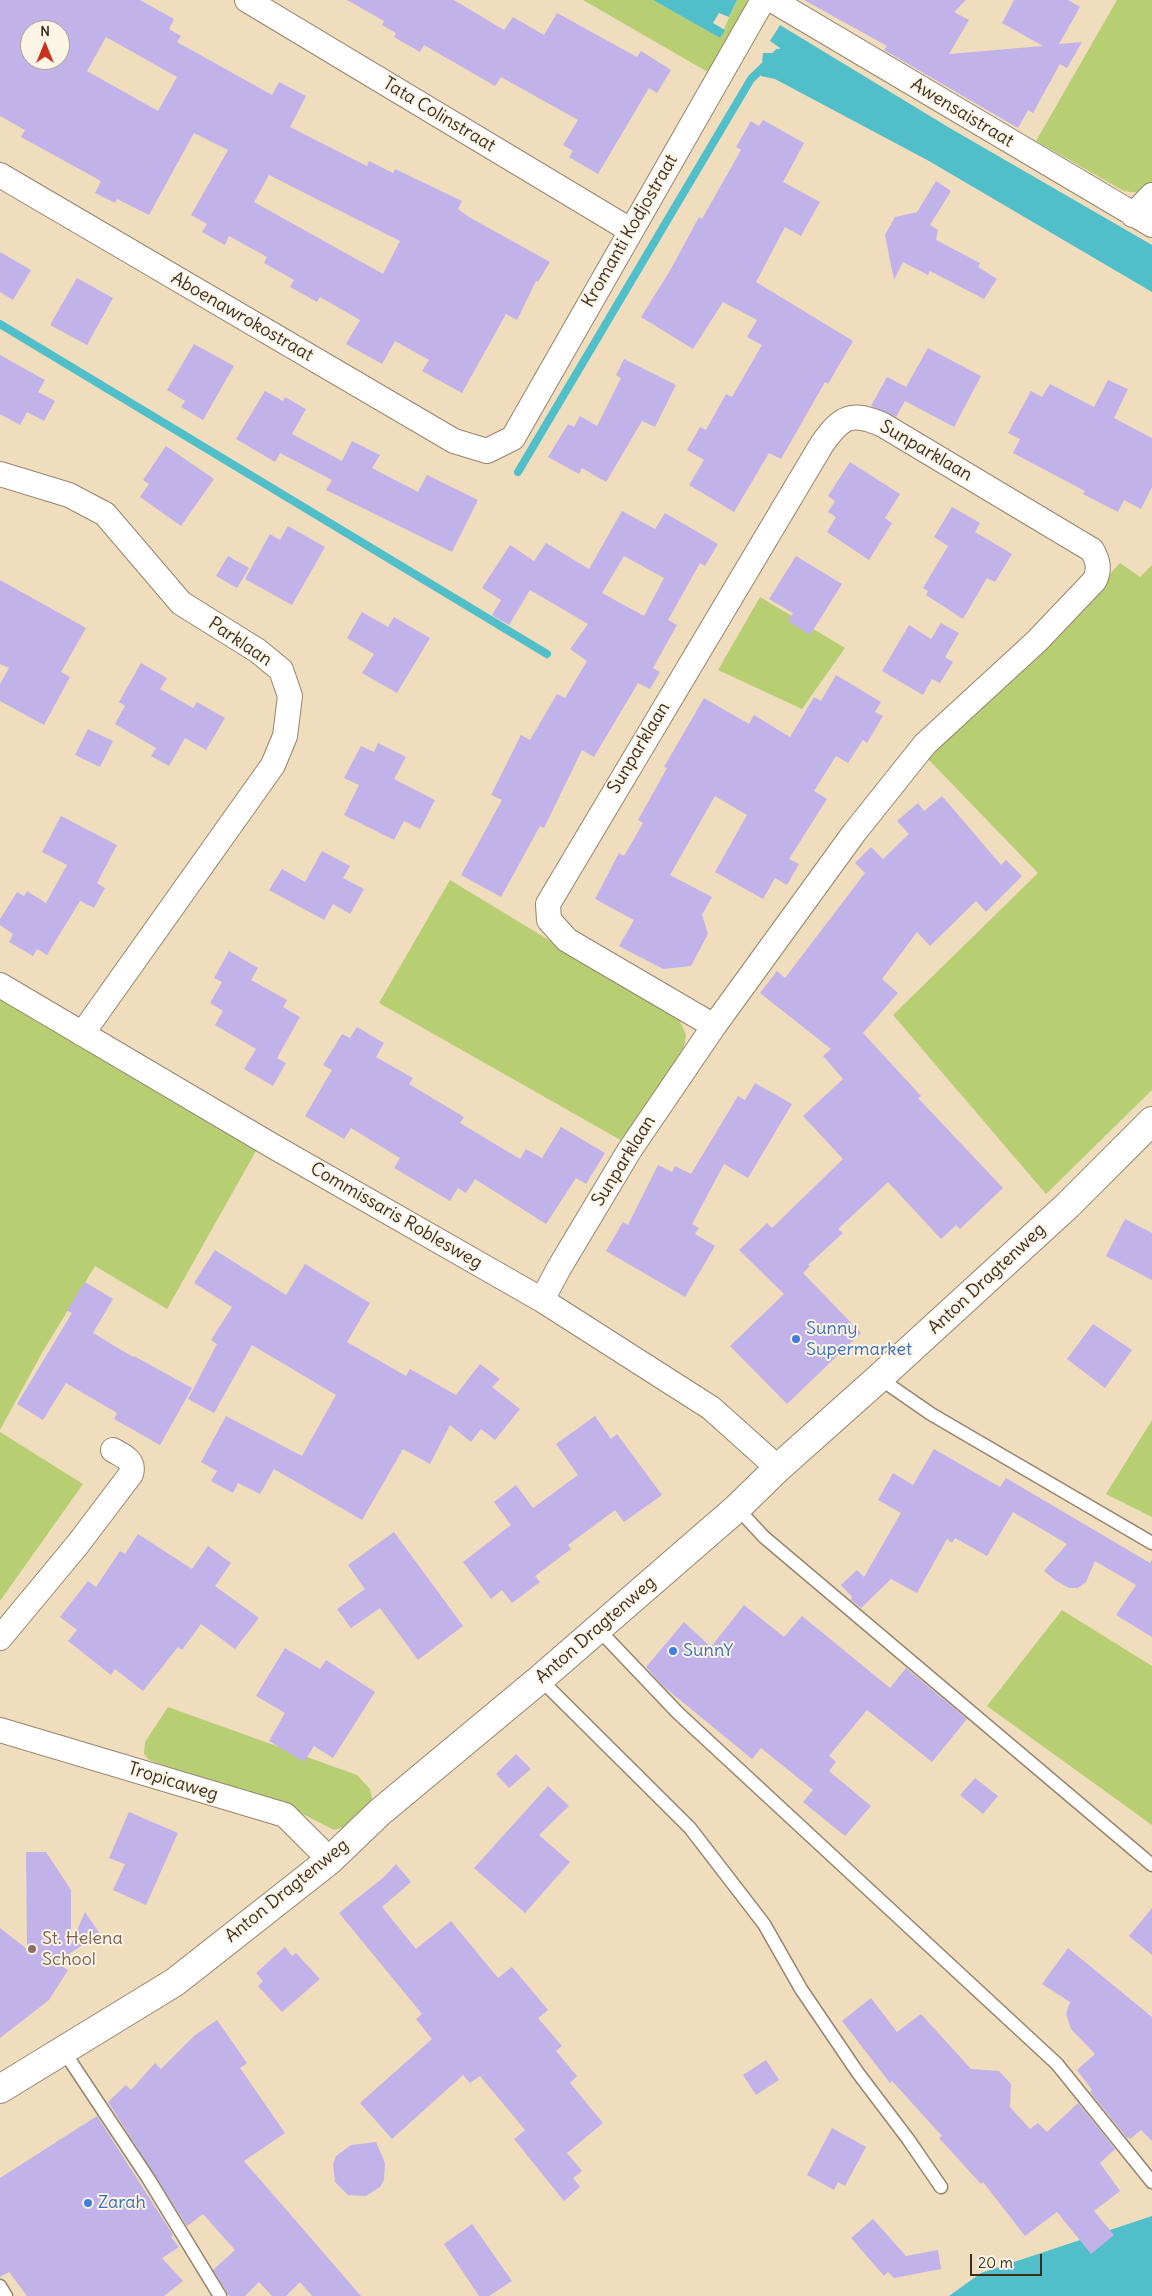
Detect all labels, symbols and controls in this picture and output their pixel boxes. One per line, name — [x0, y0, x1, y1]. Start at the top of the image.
north arrow — [20, 20, 70, 70]
text: N — [40, 22, 50, 40]
street label: Tata Colinstraat — [379, 73, 499, 157]
street label: Awensaistraat — [907, 74, 1017, 152]
street label: Kromanti Kodjostraat — [577, 151, 683, 311]
street label: Aboenawrokostraat — [167, 268, 317, 366]
street label: Sunparklaan — [876, 416, 976, 486]
street label: Parklaan — [204, 613, 276, 671]
street label: Sunparklaan — [603, 698, 675, 798]
street label: Sunparklaan — [588, 1112, 660, 1210]
street label: Commissaris Roblesweg — [306, 1158, 486, 1274]
street label: Anton Dragtenweg — [924, 1219, 1050, 1339]
place label: Sunny Supermarket — [806, 1318, 912, 1360]
marker: Sunny Supermarket — [790, 1333, 802, 1345]
street label: Anton Dragtenweg — [531, 1572, 661, 1688]
place label: SunnY — [683, 1640, 733, 1662]
marker: SunnY — [667, 1645, 679, 1657]
street label: Tropicaweg — [125, 1758, 221, 1806]
street label: Anton Dragtenweg — [221, 1835, 353, 1947]
place label: St. Helena School — [42, 1928, 123, 1970]
marker: St. Helena School — [26, 1943, 38, 1955]
place label: Zarah — [98, 2192, 146, 2214]
marker: Zarah — [82, 2197, 94, 2209]
scale bar — [972, 2244, 1044, 2276]
text: 20 m — [978, 2253, 1013, 2272]

